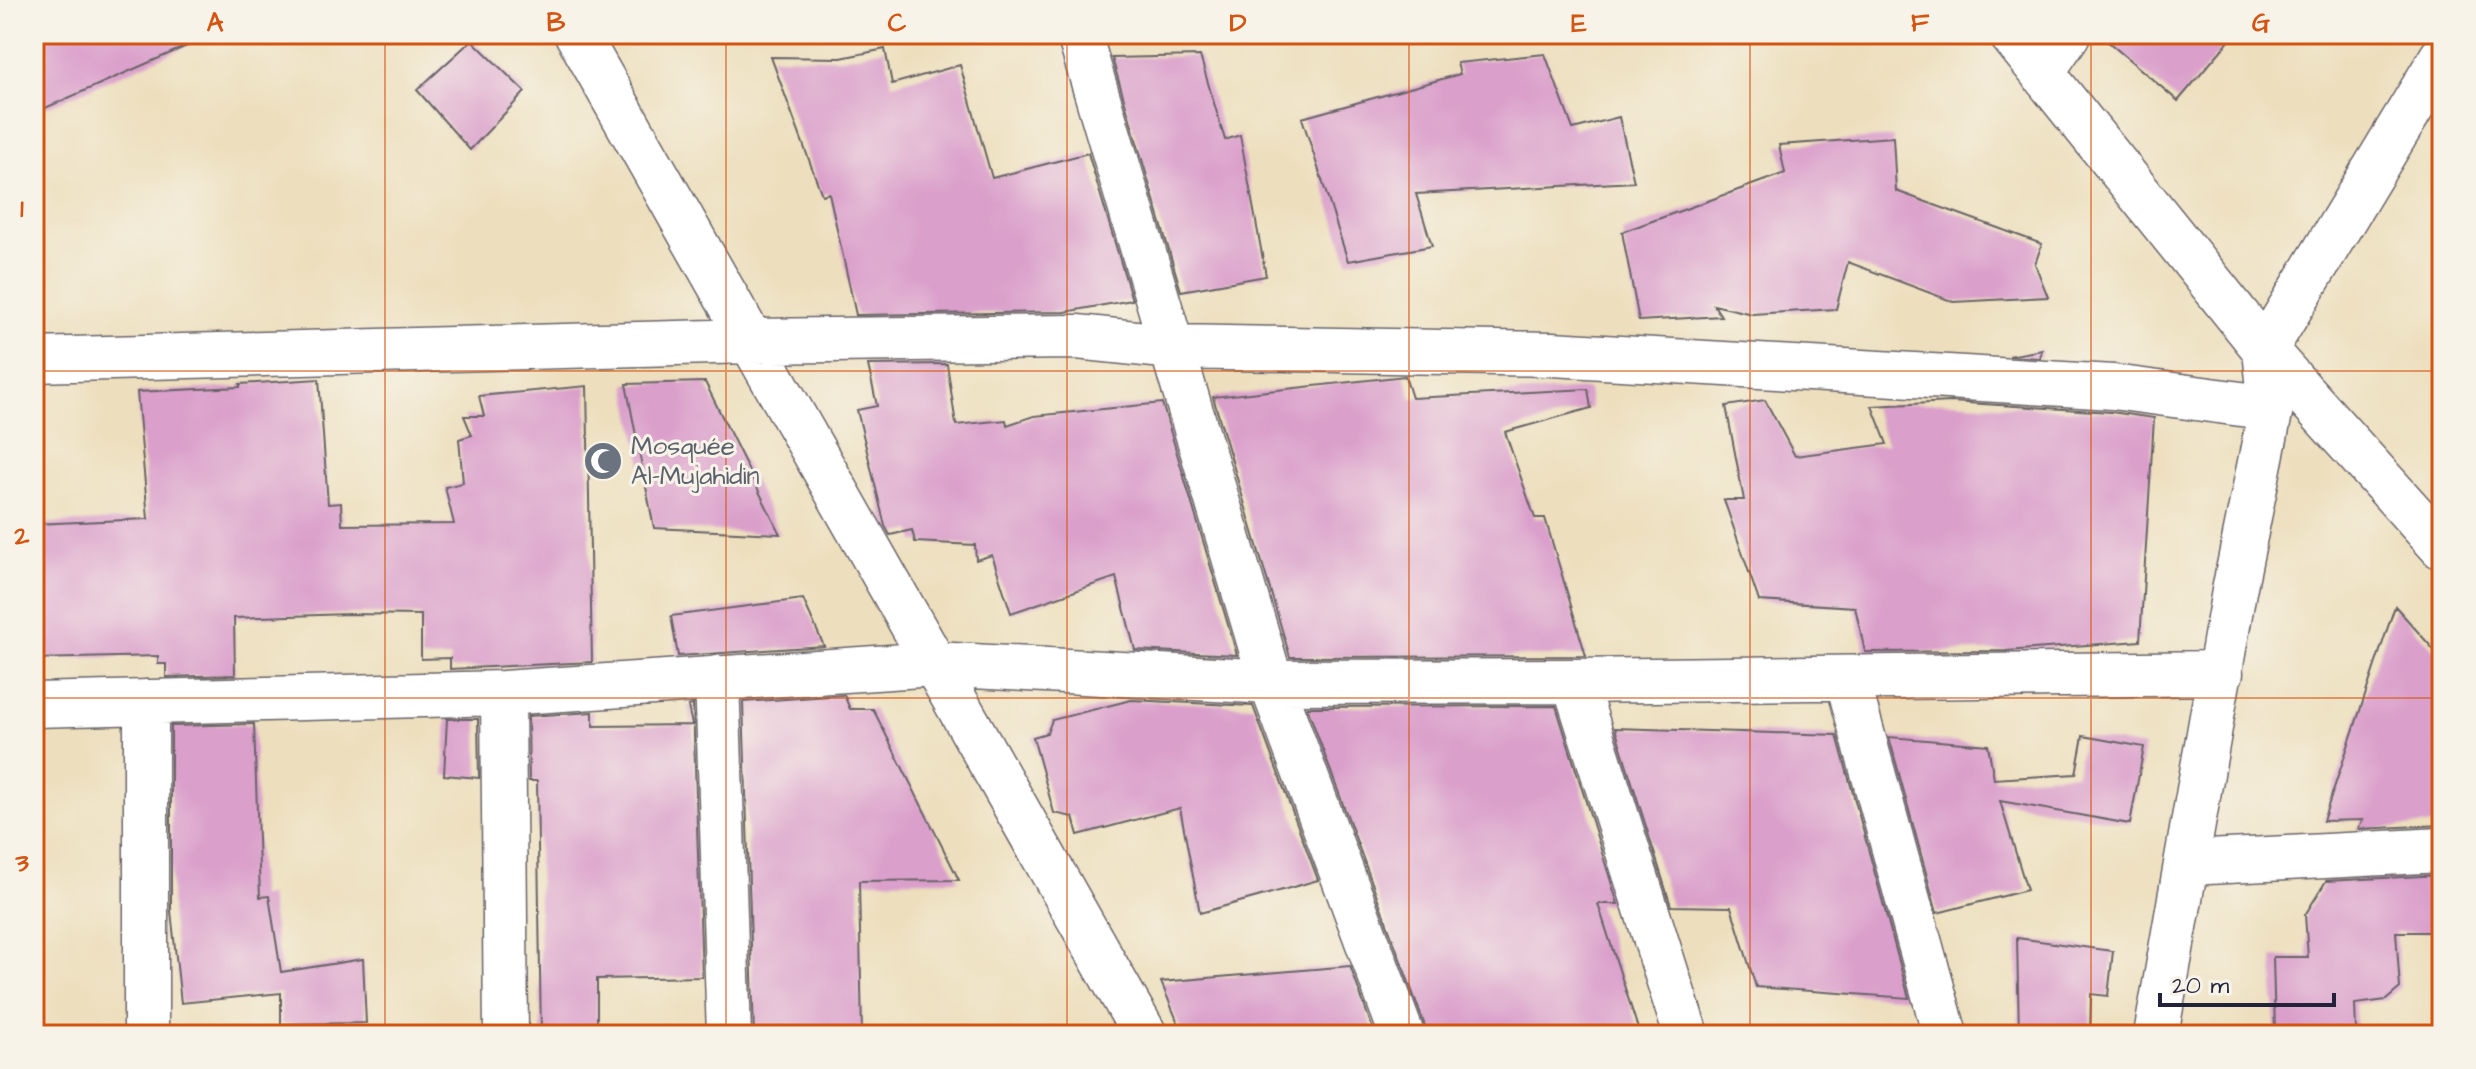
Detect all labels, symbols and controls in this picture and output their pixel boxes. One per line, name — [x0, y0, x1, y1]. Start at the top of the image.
text: A — [207, 5, 224, 41]
text: B — [547, 5, 566, 41]
text: C — [888, 5, 907, 41]
text: D — [1230, 5, 1247, 41]
text: E — [1571, 5, 1587, 41]
text: F — [1911, 5, 1930, 41]
text: G — [2252, 5, 2270, 41]
text: 1 — [20, 191, 24, 227]
place label: Mosquée Al-Mujahidin — [631, 428, 759, 494]
mosque icon: Mosquée Al-Mujahidin — [582, 440, 624, 482]
text: 2 — [14, 518, 30, 554]
text: 3 — [14, 845, 29, 881]
scale bar — [2160, 957, 2334, 1007]
text: 20 m — [2172, 969, 2229, 1003]

